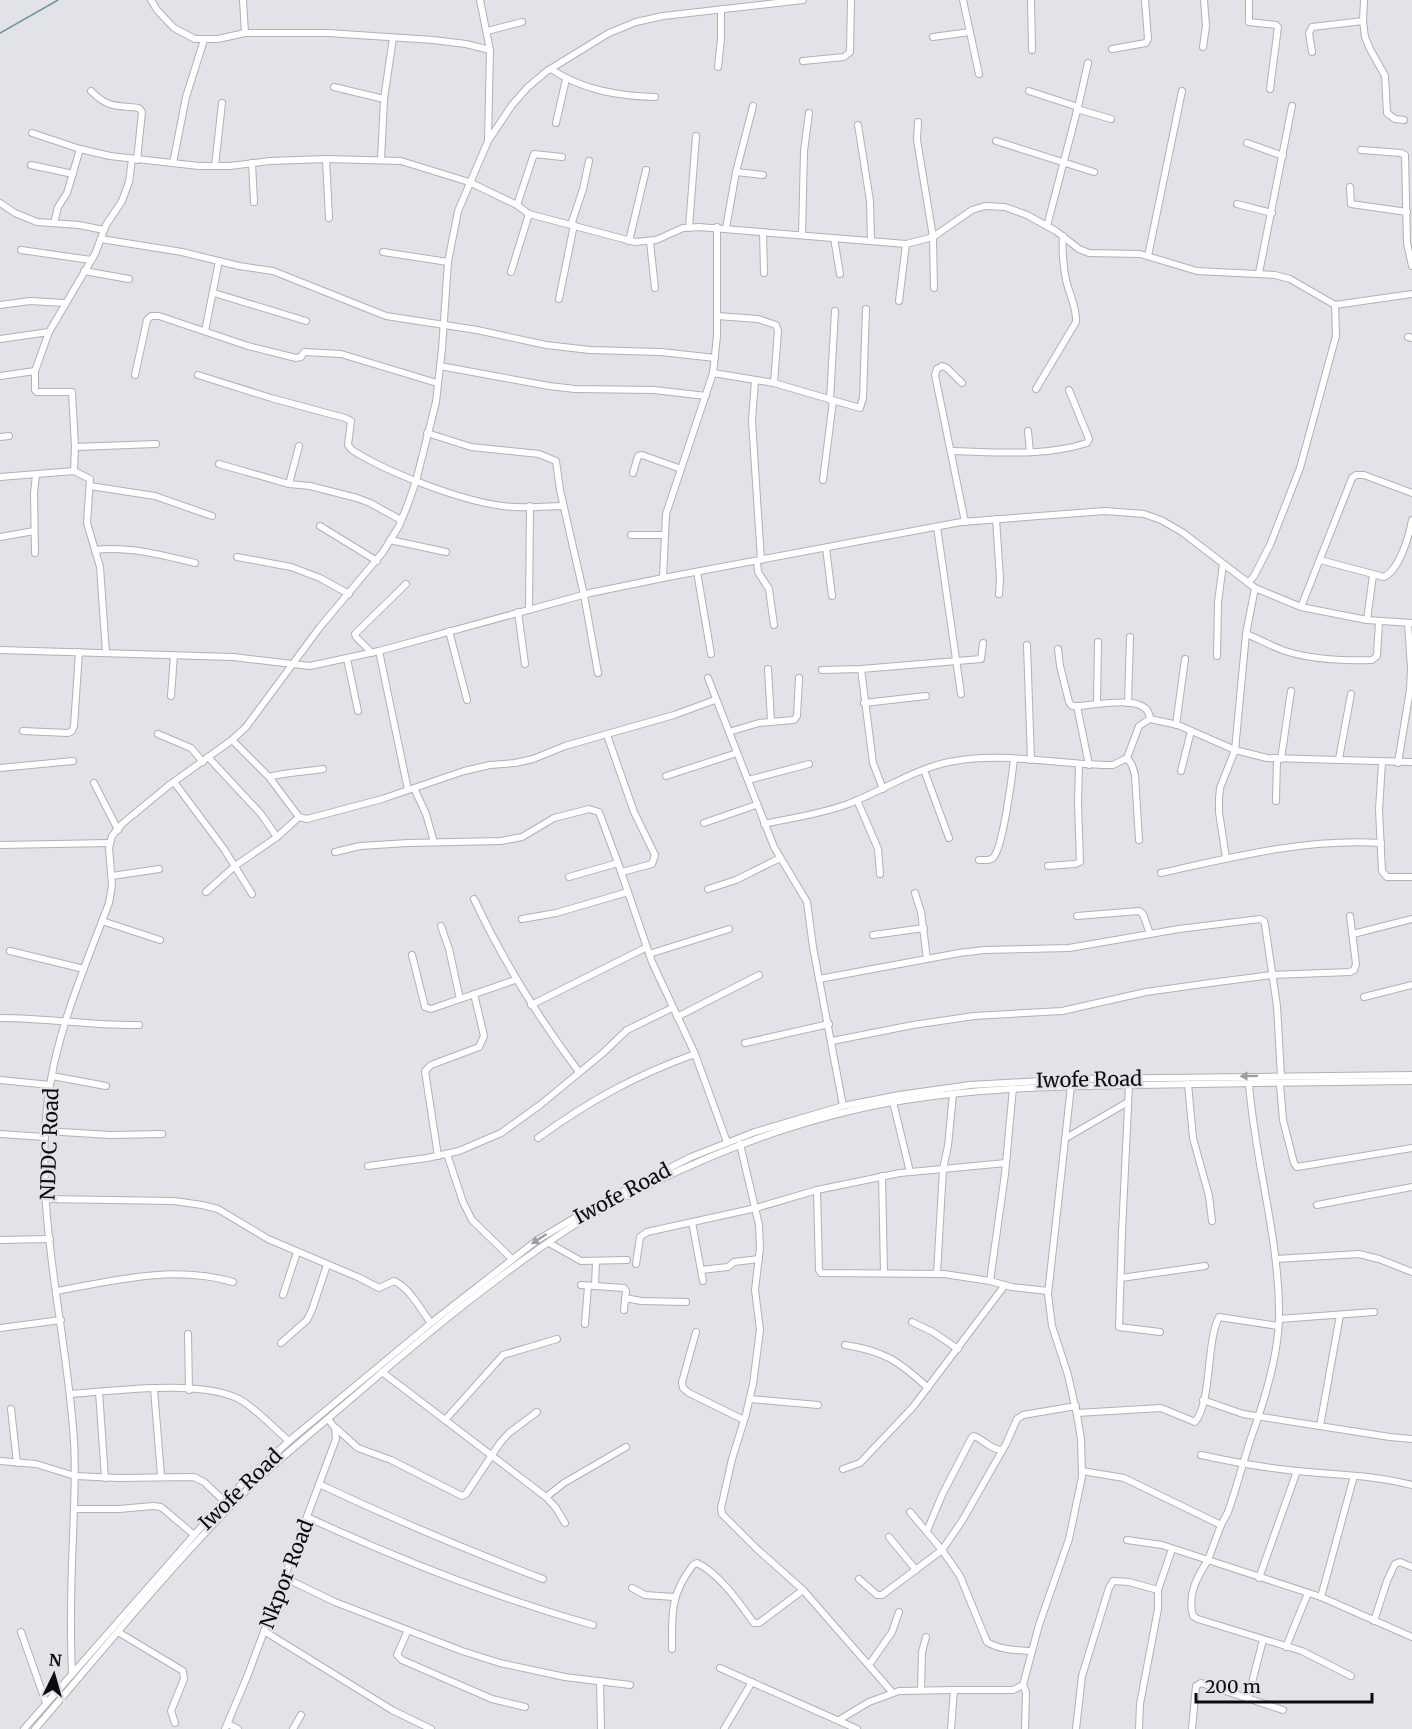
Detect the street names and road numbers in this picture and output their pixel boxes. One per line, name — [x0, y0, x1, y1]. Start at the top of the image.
street label: Iwofe Road — [1036, 1066, 1142, 1092]
street label: NDDC Road — [35, 1087, 63, 1201]
street label: Iwofe Road — [569, 1157, 675, 1229]
street label: Iwofe Road — [193, 1443, 287, 1535]
street label: Nkpor Road — [254, 1516, 318, 1632]

